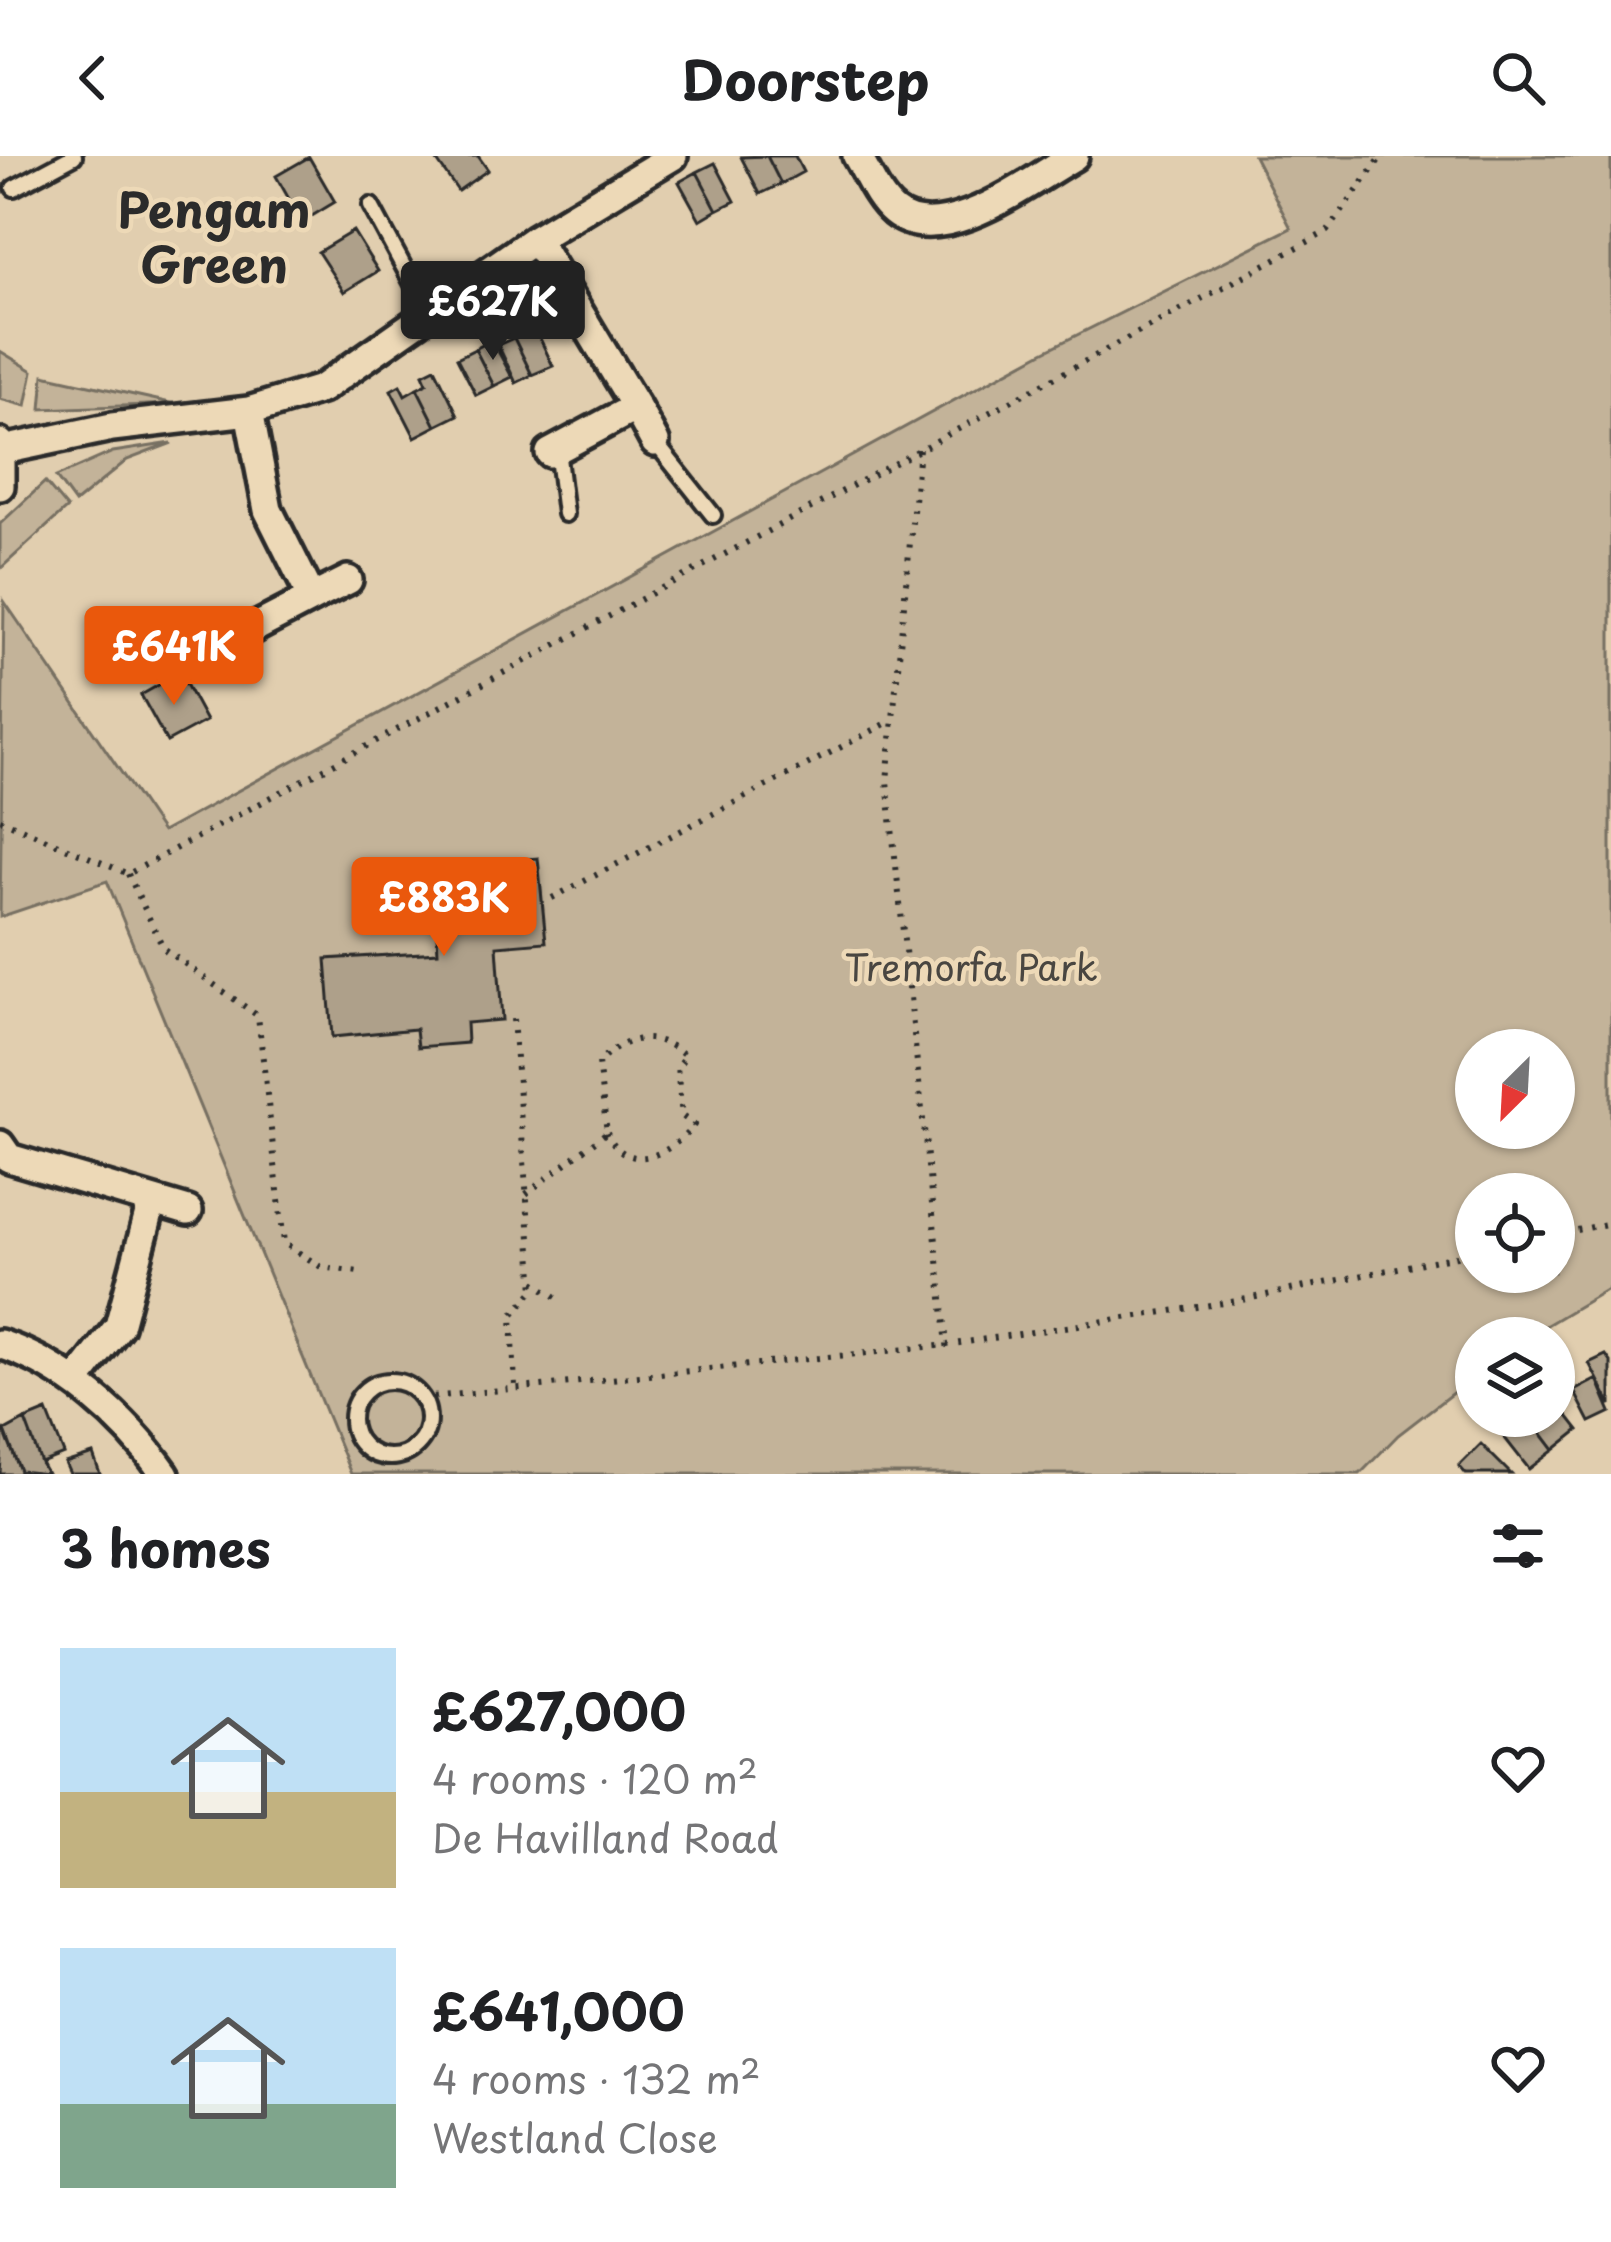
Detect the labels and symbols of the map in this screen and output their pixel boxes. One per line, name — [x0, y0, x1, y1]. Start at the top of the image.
district label: Pengam Green — [117, 172, 311, 299]
pin: £627K — [409, 261, 577, 363]
pin: £641K — [90, 606, 258, 708]
pin: £883K — [360, 857, 528, 959]
park label: Tremorfa Park — [844, 939, 1098, 993]
north arrow — [1455, 1029, 1575, 1149]

